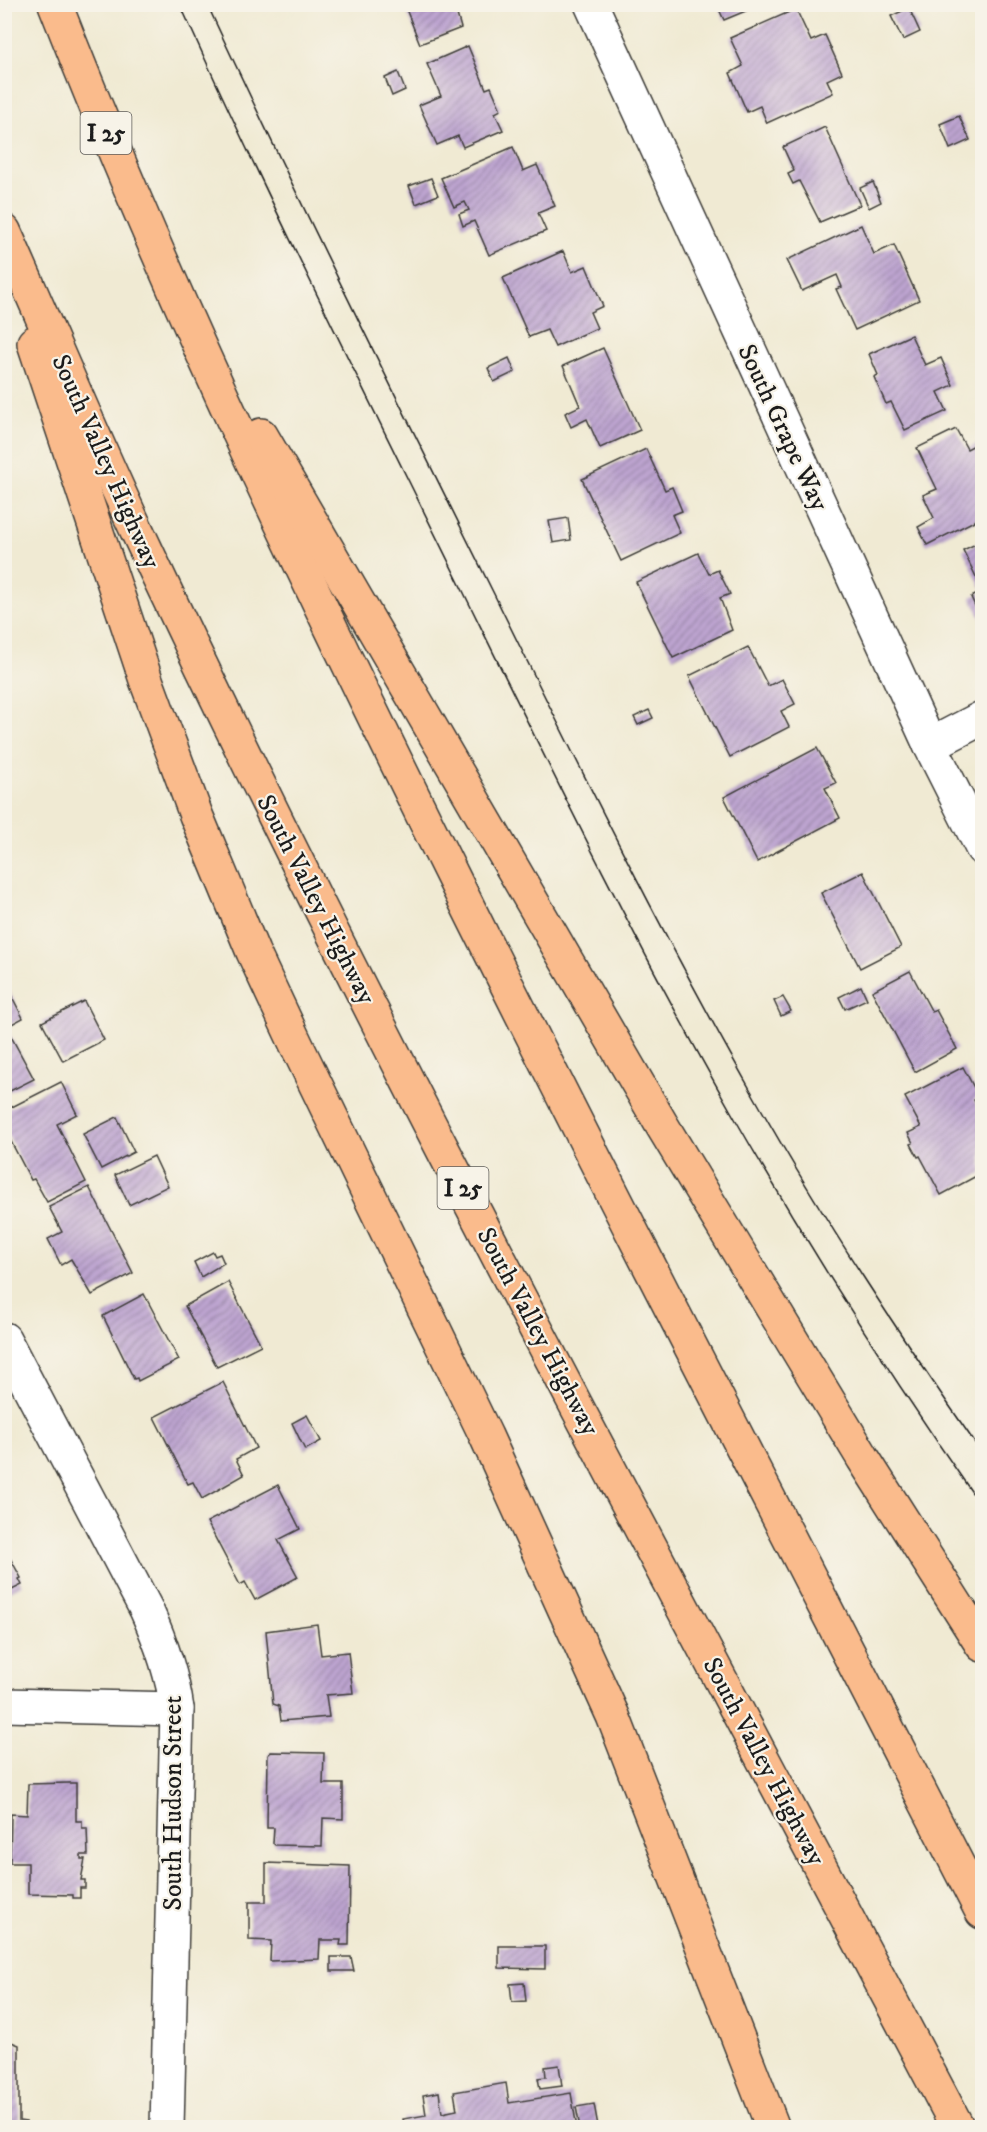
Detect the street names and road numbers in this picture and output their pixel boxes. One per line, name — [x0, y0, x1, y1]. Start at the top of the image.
road number: I 25 — [80, 112, 132, 154]
street label: South Grape Way — [730, 339, 836, 517]
street label: South Valley Highway — [44, 349, 168, 574]
street label: South Valley Highway — [249, 789, 383, 1011]
road number: I 25 — [438, 1167, 488, 1209]
street label: South Valley Highway — [469, 1222, 607, 1442]
street label: South Valley Highway — [695, 1652, 833, 1872]
street label: South Hudson Street — [157, 1695, 190, 1911]

